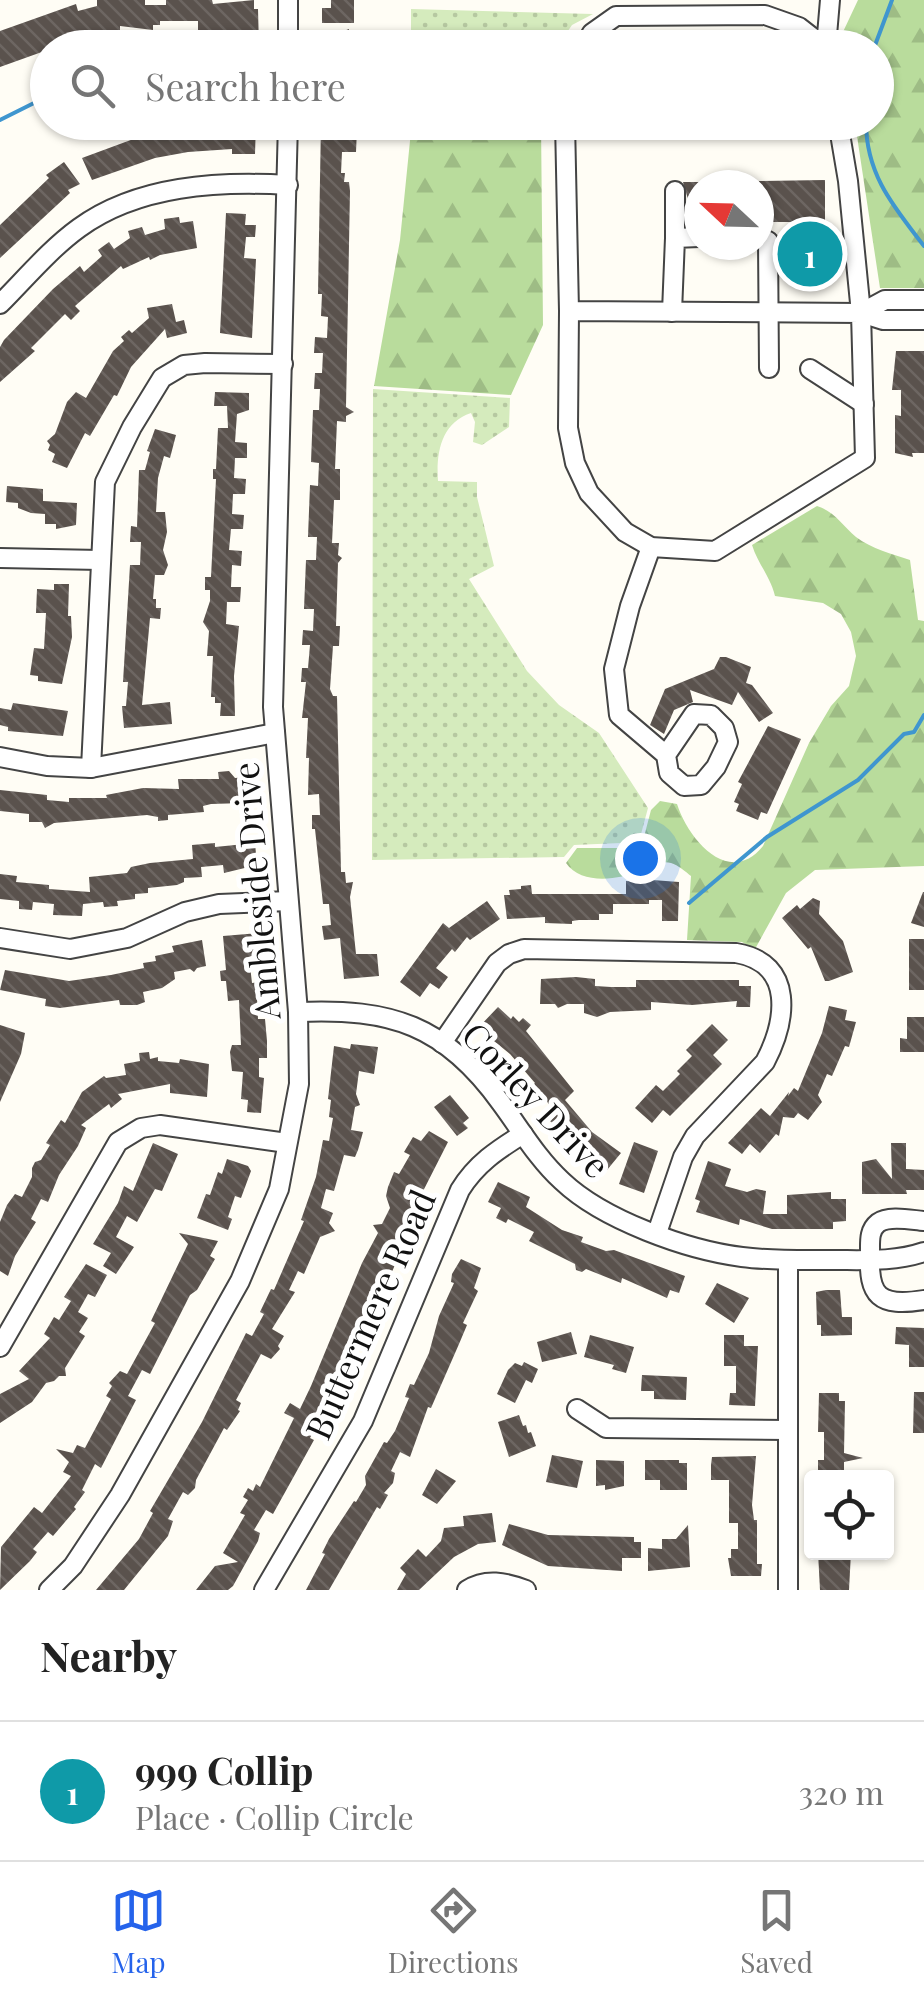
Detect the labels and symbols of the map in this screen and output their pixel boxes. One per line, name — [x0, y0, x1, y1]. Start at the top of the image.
north arrow — [684, 170, 774, 260]
pin: 1 — [778, 216, 842, 292]
street label: Ambleside Drive — [220, 760, 290, 1023]
your location — [615, 833, 666, 884]
street label: Corley Drive — [453, 1011, 621, 1187]
street label: Buttermere Road — [293, 1182, 445, 1446]

